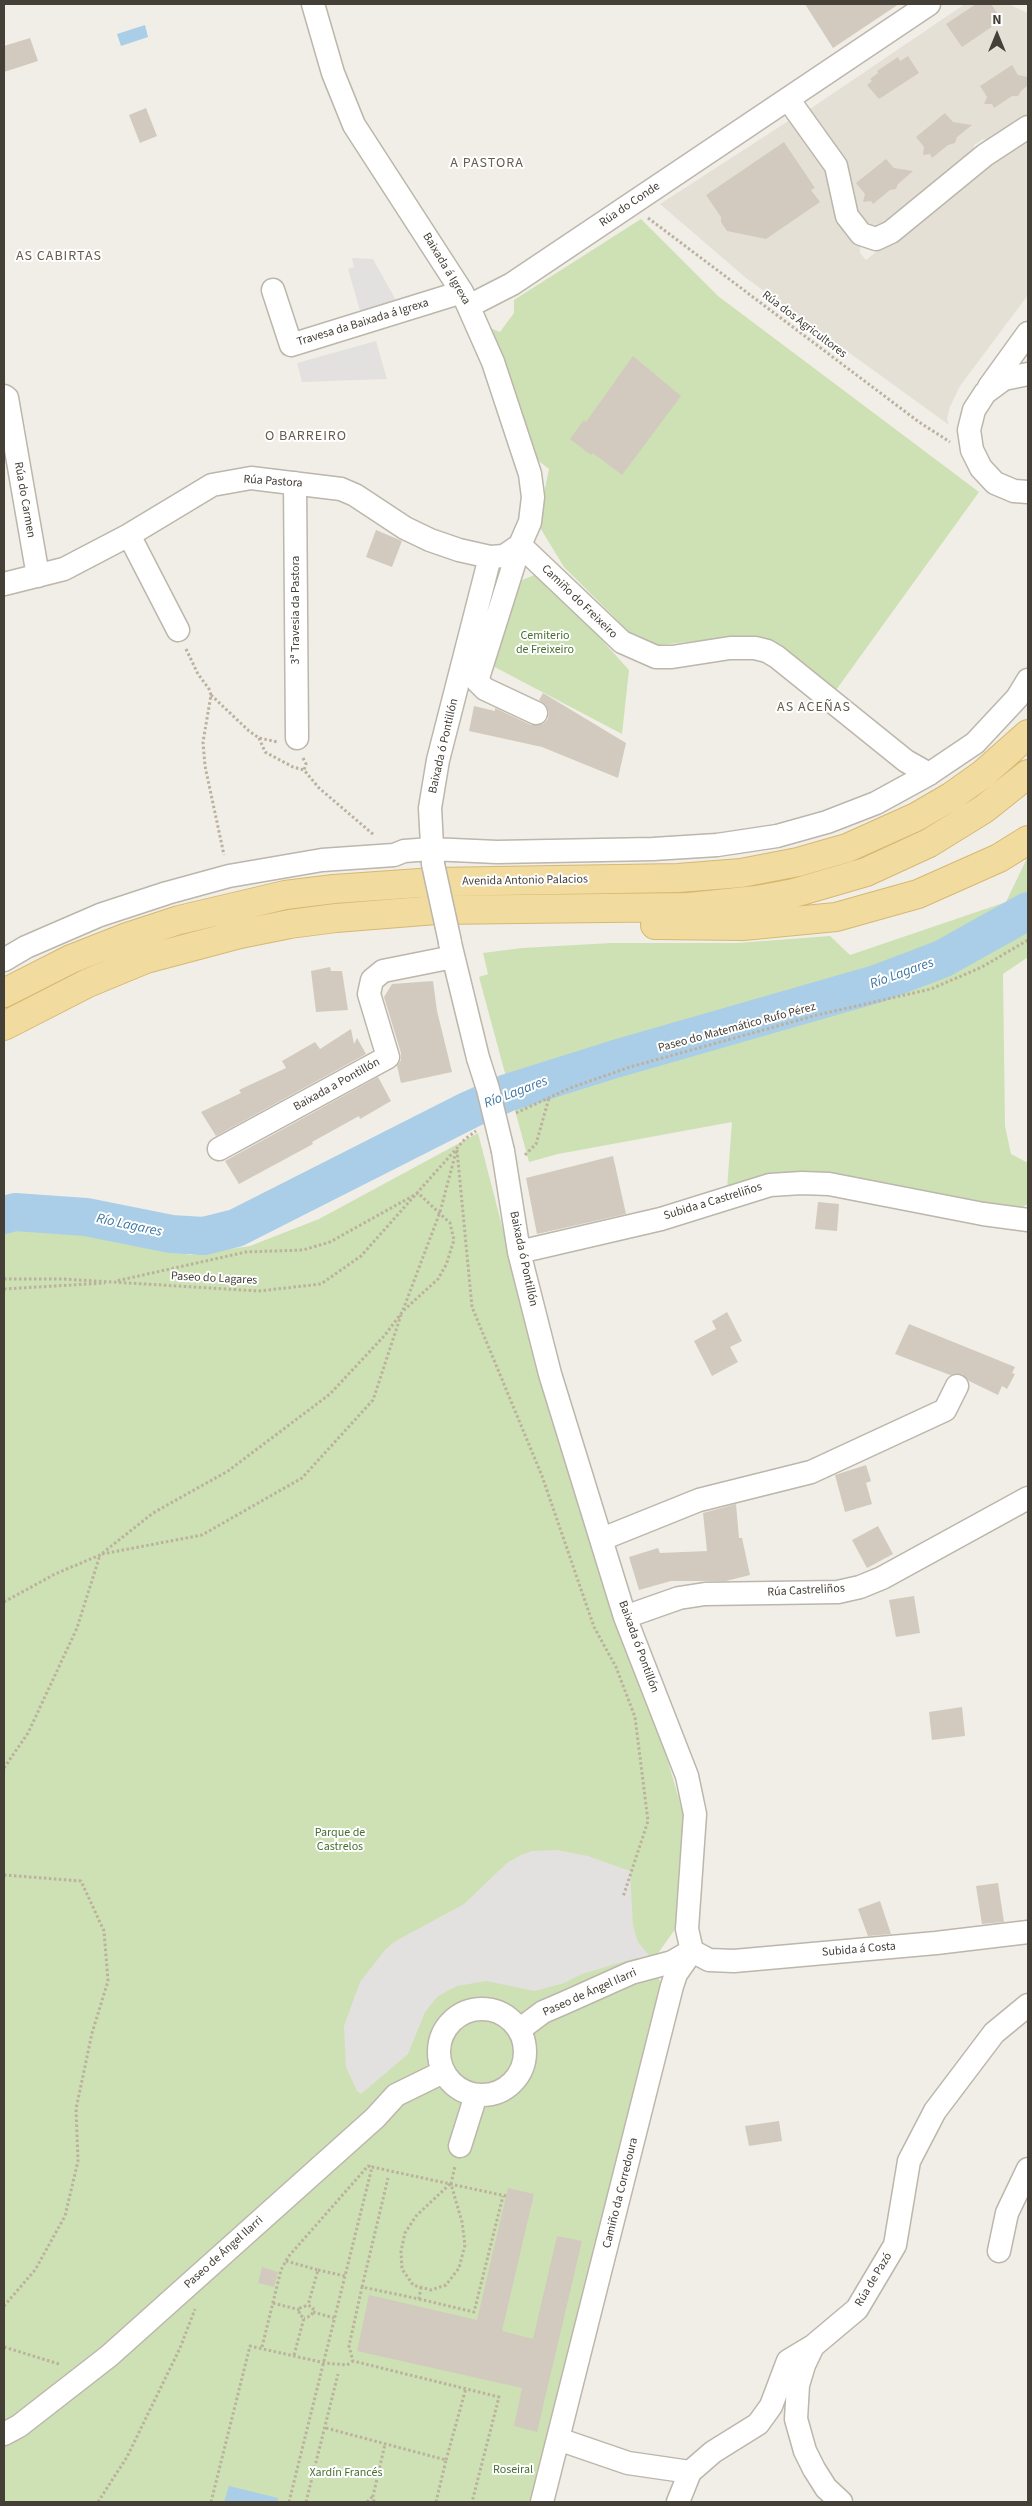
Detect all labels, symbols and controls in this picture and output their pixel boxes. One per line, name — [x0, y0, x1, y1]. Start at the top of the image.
north arrow — [972, 10, 1022, 60]
text: N — [992, 10, 1002, 30]
district label: A PASTORA — [449, 156, 525, 172]
street label: Rúa do Conde — [597, 179, 663, 231]
street label: Baixada á Igrexa — [419, 230, 473, 308]
district label: AS CABIRTAS — [15, 249, 103, 265]
street label: Rúa dos Agricultores — [759, 288, 849, 362]
street label: Travesa da Baixada á Igrexa — [295, 296, 431, 350]
district label: O BARREIRO — [264, 429, 348, 445]
street label: Rúa do Carmen — [10, 461, 38, 539]
street label: Rúa Pastora — [243, 473, 303, 491]
street label: 3ª Travesia da Pastora — [289, 556, 303, 664]
street label: Camiño do Freixeiro — [538, 562, 620, 642]
park label: Cemiterio de Freixeiro — [516, 629, 574, 657]
street label: Baixada ó Pontillón — [426, 697, 462, 795]
district label: AS ACEÑAS — [776, 700, 852, 716]
street label: Avenida Antonio Palacios — [462, 873, 588, 889]
water label: Río Lagares — [868, 955, 936, 993]
street label: Paseo do Matemático Rufo Pérez — [657, 1000, 817, 1056]
street label: Baixada a Pontillón — [291, 1055, 383, 1115]
water label: Río Lagares — [482, 1073, 550, 1113]
street label: Subida a Castreliños — [662, 1180, 764, 1224]
street label: Baixada ó Pontillón — [506, 1210, 540, 1308]
water label: Río Lagares — [95, 1211, 163, 1241]
street label: Paseo do Lagares — [170, 1270, 258, 1288]
street label: Rúa Castreliños — [767, 1582, 845, 1600]
street label: Baixada ó Pontillón — [615, 1599, 661, 1695]
park label: Parque de Castrelos — [315, 1826, 365, 1854]
street label: Subida á Costa — [821, 1940, 897, 1960]
street label: Paseo de Ángel Ilarri — [541, 1966, 639, 2020]
street label: Camiño da Corredoura — [600, 2136, 642, 2250]
street label: Paseo de Ángel Ilarri — [182, 2214, 266, 2292]
street label: Rúa de Pazó — [852, 2250, 896, 2310]
park label: Roseiral — [493, 2463, 533, 2477]
park label: Xardín Francés — [309, 2466, 383, 2480]

